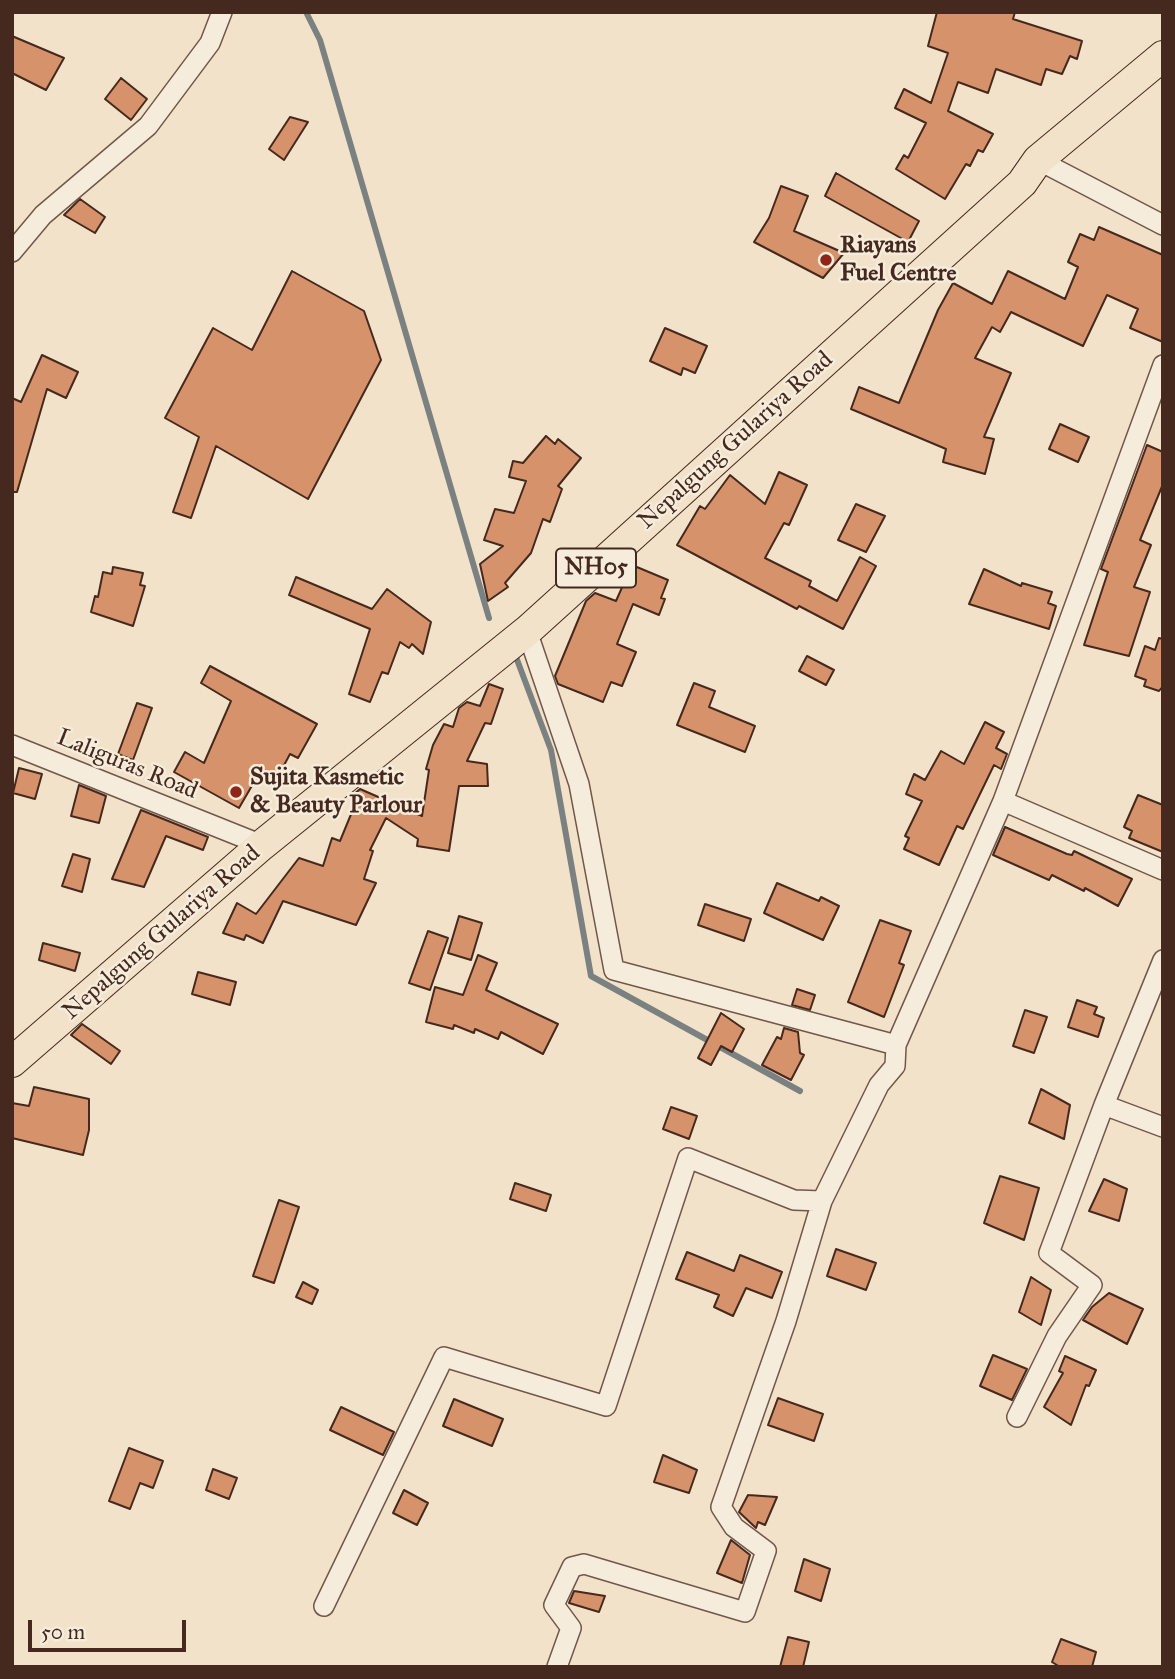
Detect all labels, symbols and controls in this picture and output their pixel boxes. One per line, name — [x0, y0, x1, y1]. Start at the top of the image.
place label: Riayans Fuel Centre — [840, 232, 956, 288]
marker: Riayans Fuel Centre — [818, 252, 834, 268]
street label: Nepalgung Gulariya Road — [633, 346, 839, 536]
road number: NH05 — [556, 548, 636, 588]
street label: Laliguras Road — [52, 724, 202, 806]
place label: Sujita Kasmetic & Beauty Parlour — [250, 764, 422, 820]
marker: Sujita Kasmetic & Beauty Parlour — [228, 784, 244, 800]
street label: Nepalgung Gulariya Road — [57, 839, 267, 1027]
scale bar — [32, 1606, 189, 1650]
text: 50 m — [41, 1619, 85, 1645]

